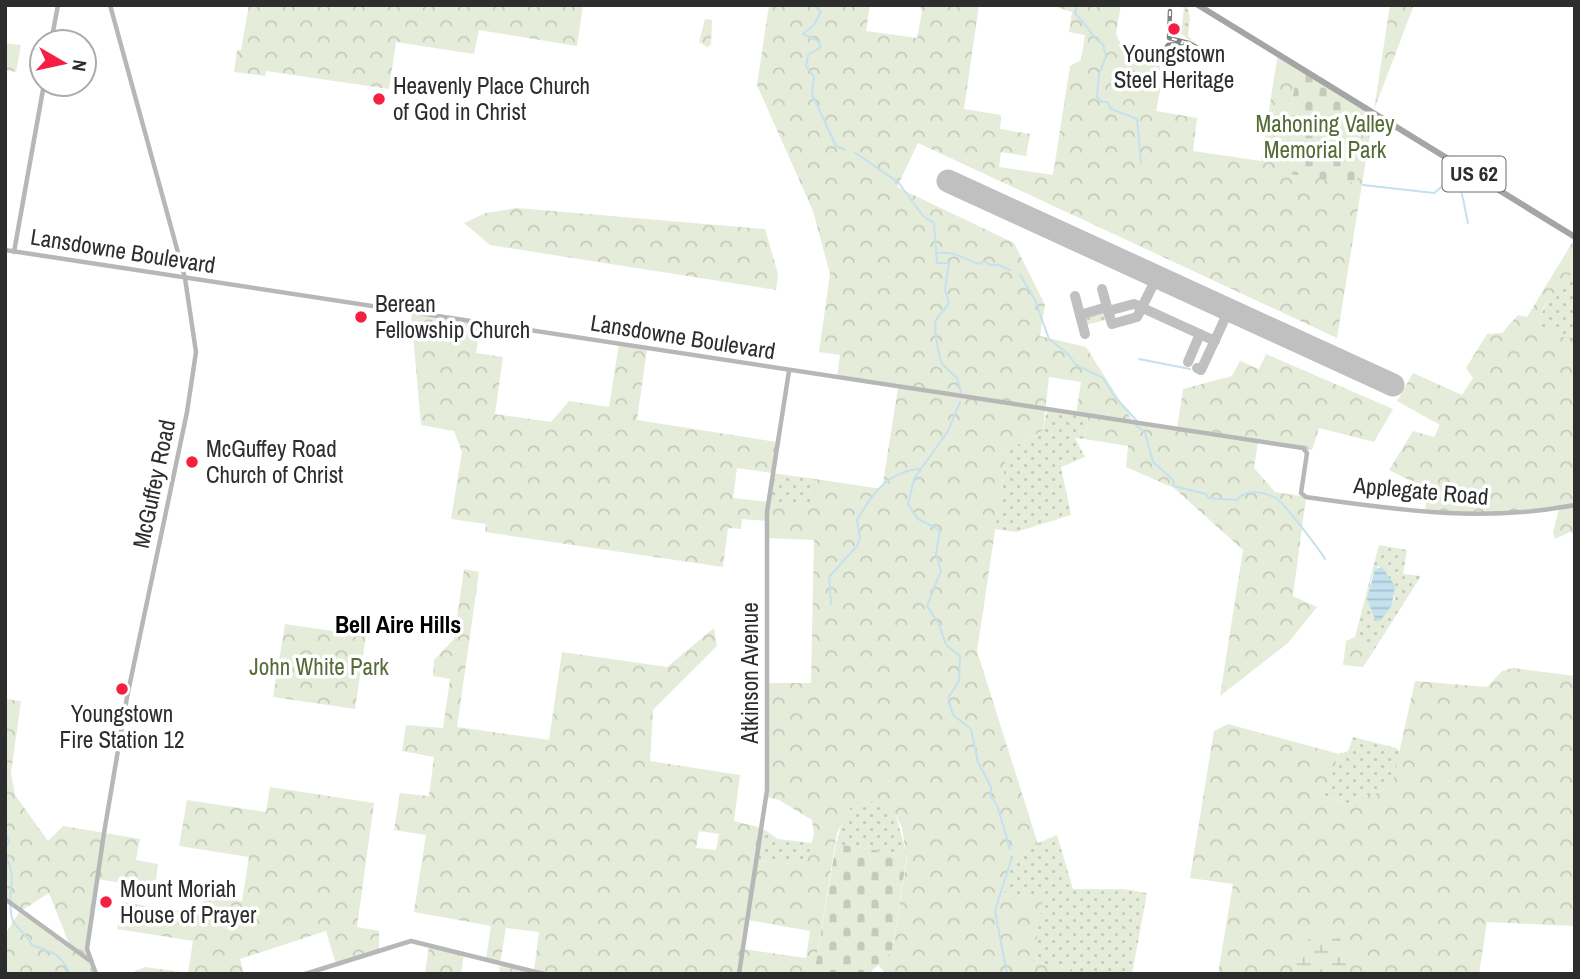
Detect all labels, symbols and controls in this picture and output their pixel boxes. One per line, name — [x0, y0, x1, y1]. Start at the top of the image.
marker: Youngstown Steel Heritage — [1166, 21, 1182, 37]
north arrow — [28, 28, 98, 98]
place label: Youngstown Steel Heritage — [1114, 38, 1234, 95]
text: N — [66, 58, 94, 73]
place label: Heavenly Place Church of God in Christ — [393, 70, 590, 127]
marker: Heavenly Place Church of God in Christ — [371, 91, 387, 107]
park label: Mahoning Valley Memorial Park — [1255, 108, 1395, 165]
road number: US 62 — [1442, 156, 1506, 192]
street label: Lansdowne Boulevard — [28, 221, 218, 280]
place label: Berean Fellowship Church — [375, 288, 530, 345]
street label: Lansdowne Boulevard — [588, 307, 778, 366]
marker: Berean Fellowship Church — [353, 309, 369, 325]
street label: McGuffey Road — [125, 417, 182, 551]
place label: McGuffey Road Church of Christ — [206, 433, 343, 490]
marker: McGuffey Road Church of Christ — [184, 454, 200, 470]
street label: Applegate Road — [1351, 469, 1490, 512]
street label: Atkinson Avenue — [734, 602, 765, 745]
district label: Bell Aire Hills — [335, 608, 461, 640]
park label: John White Park — [249, 651, 389, 682]
marker: Youngstown Fire Station 12 — [114, 681, 130, 697]
place label: Youngstown Fire Station 12 — [60, 698, 184, 755]
place label: Mount Moriah House of Prayer — [120, 873, 257, 930]
marker: Mount Moriah House of Prayer — [98, 894, 114, 910]

